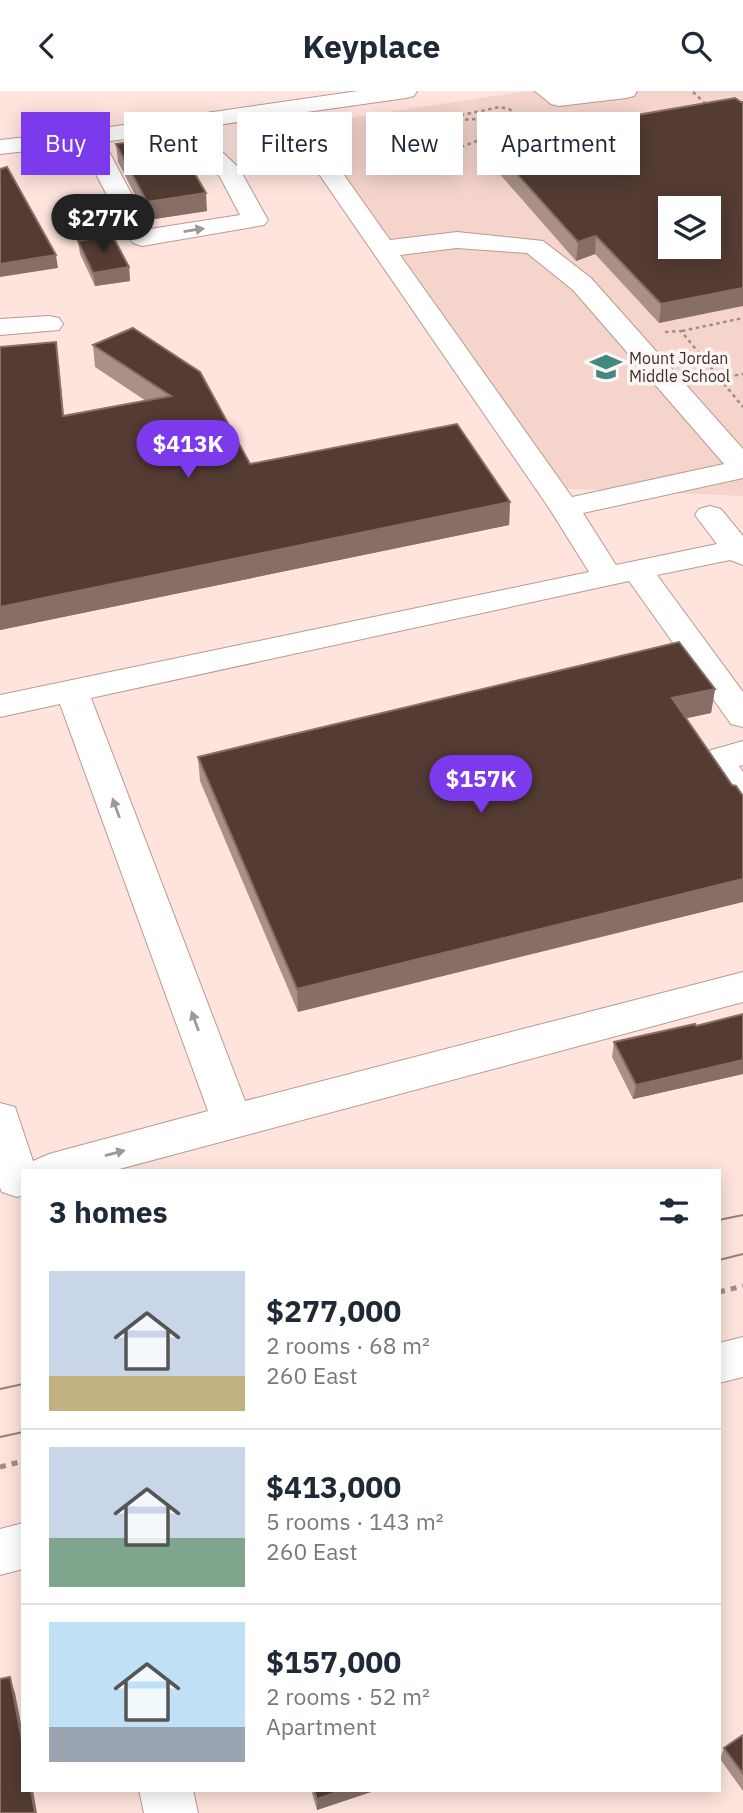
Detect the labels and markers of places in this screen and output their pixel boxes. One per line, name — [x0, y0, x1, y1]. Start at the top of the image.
pin: $277K — [54, 195, 152, 254]
place label: Mount Jordan Middle School — [629, 348, 730, 386]
school or university icon: Mount Jordan Middle School — [589, 350, 623, 384]
pin: $413K — [139, 421, 237, 480]
pin: $157K — [432, 755, 530, 815]

